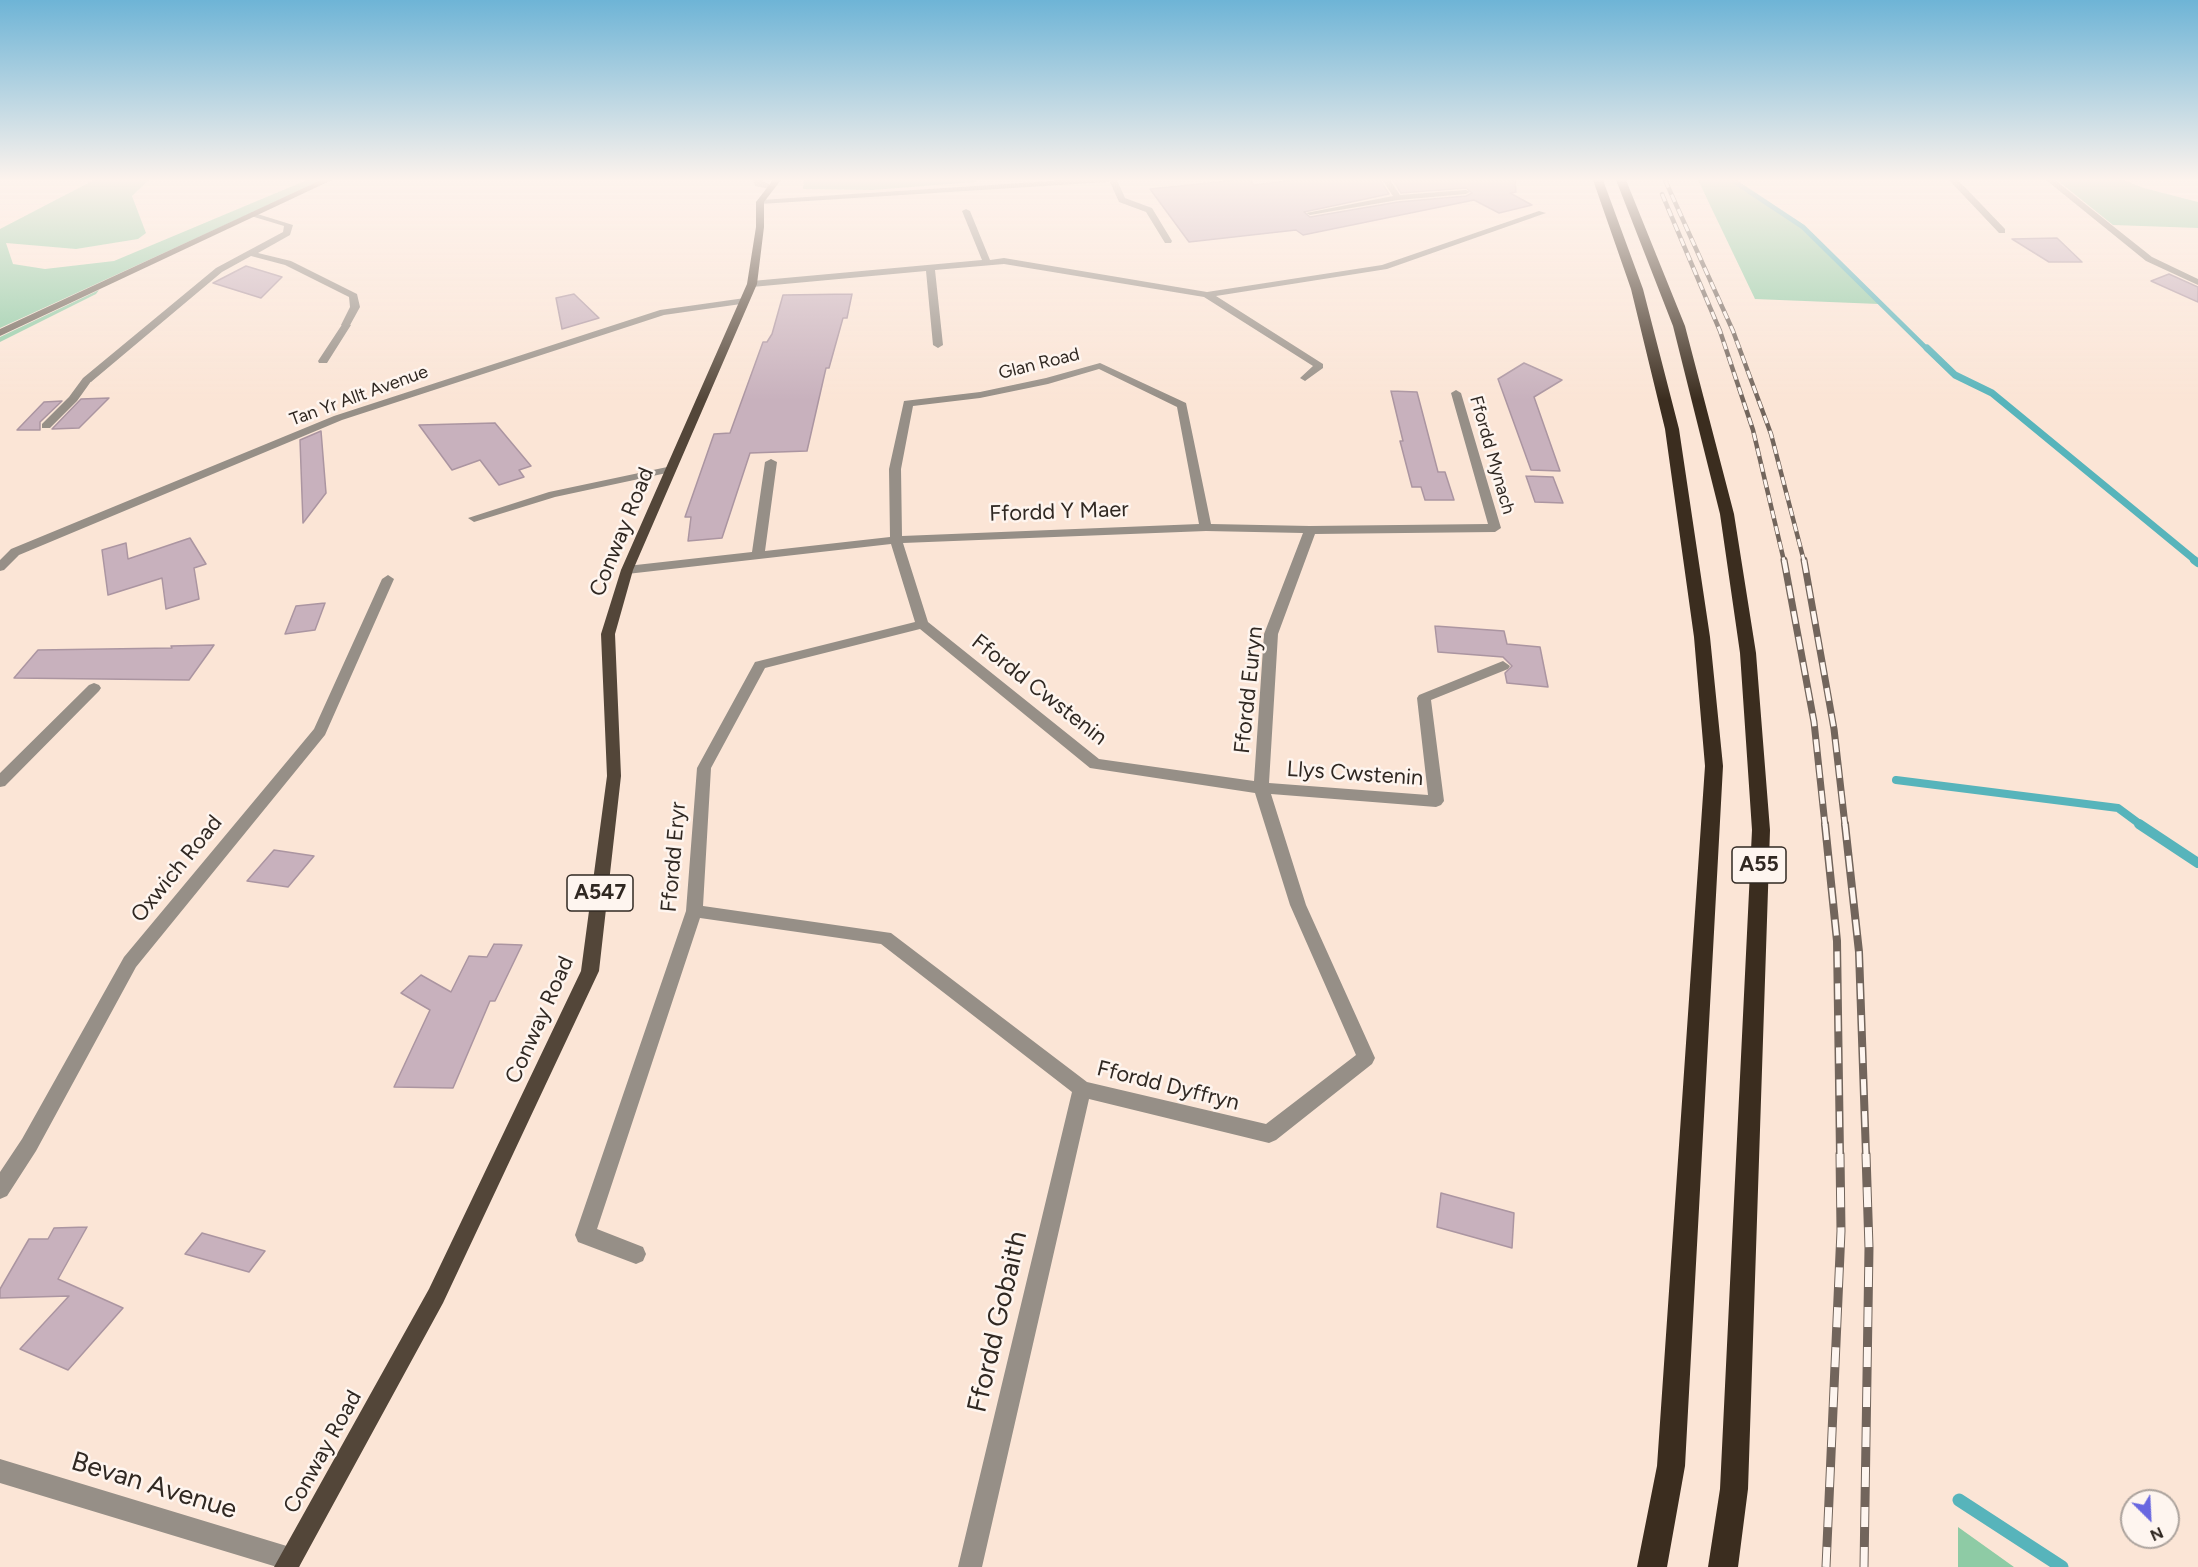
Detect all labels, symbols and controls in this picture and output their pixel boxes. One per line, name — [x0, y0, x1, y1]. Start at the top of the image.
street label: Glan Road — [996, 344, 1082, 384]
street label: Tan Yr Allt Avenue — [287, 361, 431, 431]
street label: Ffordd Mynach — [1465, 393, 1519, 517]
street label: Conway Road — [584, 464, 660, 600]
street label: Ffordd Y Maer — [989, 496, 1129, 528]
street label: Ffordd Euryn — [1229, 625, 1269, 755]
street label: Ffordd Cwstenin — [966, 629, 1112, 751]
street label: Llys Cwstenin — [1286, 756, 1424, 792]
street label: Ffordd Eryr — [656, 801, 692, 913]
street label: Oxwich Road — [126, 810, 228, 928]
road number: A55 — [1732, 847, 1786, 883]
road number: A547 — [567, 875, 633, 911]
street label: Conway Road — [500, 952, 580, 1088]
street label: Ffordd Dyffryn — [1094, 1056, 1242, 1116]
street label: Ffordd Gobaith — [961, 1228, 1035, 1416]
street label: Conway Road — [278, 1386, 368, 1518]
street label: Bevan Avenue — [67, 1445, 241, 1527]
north arrow — [2120, 1489, 2180, 1549]
text: N — [2147, 1523, 2166, 1545]

